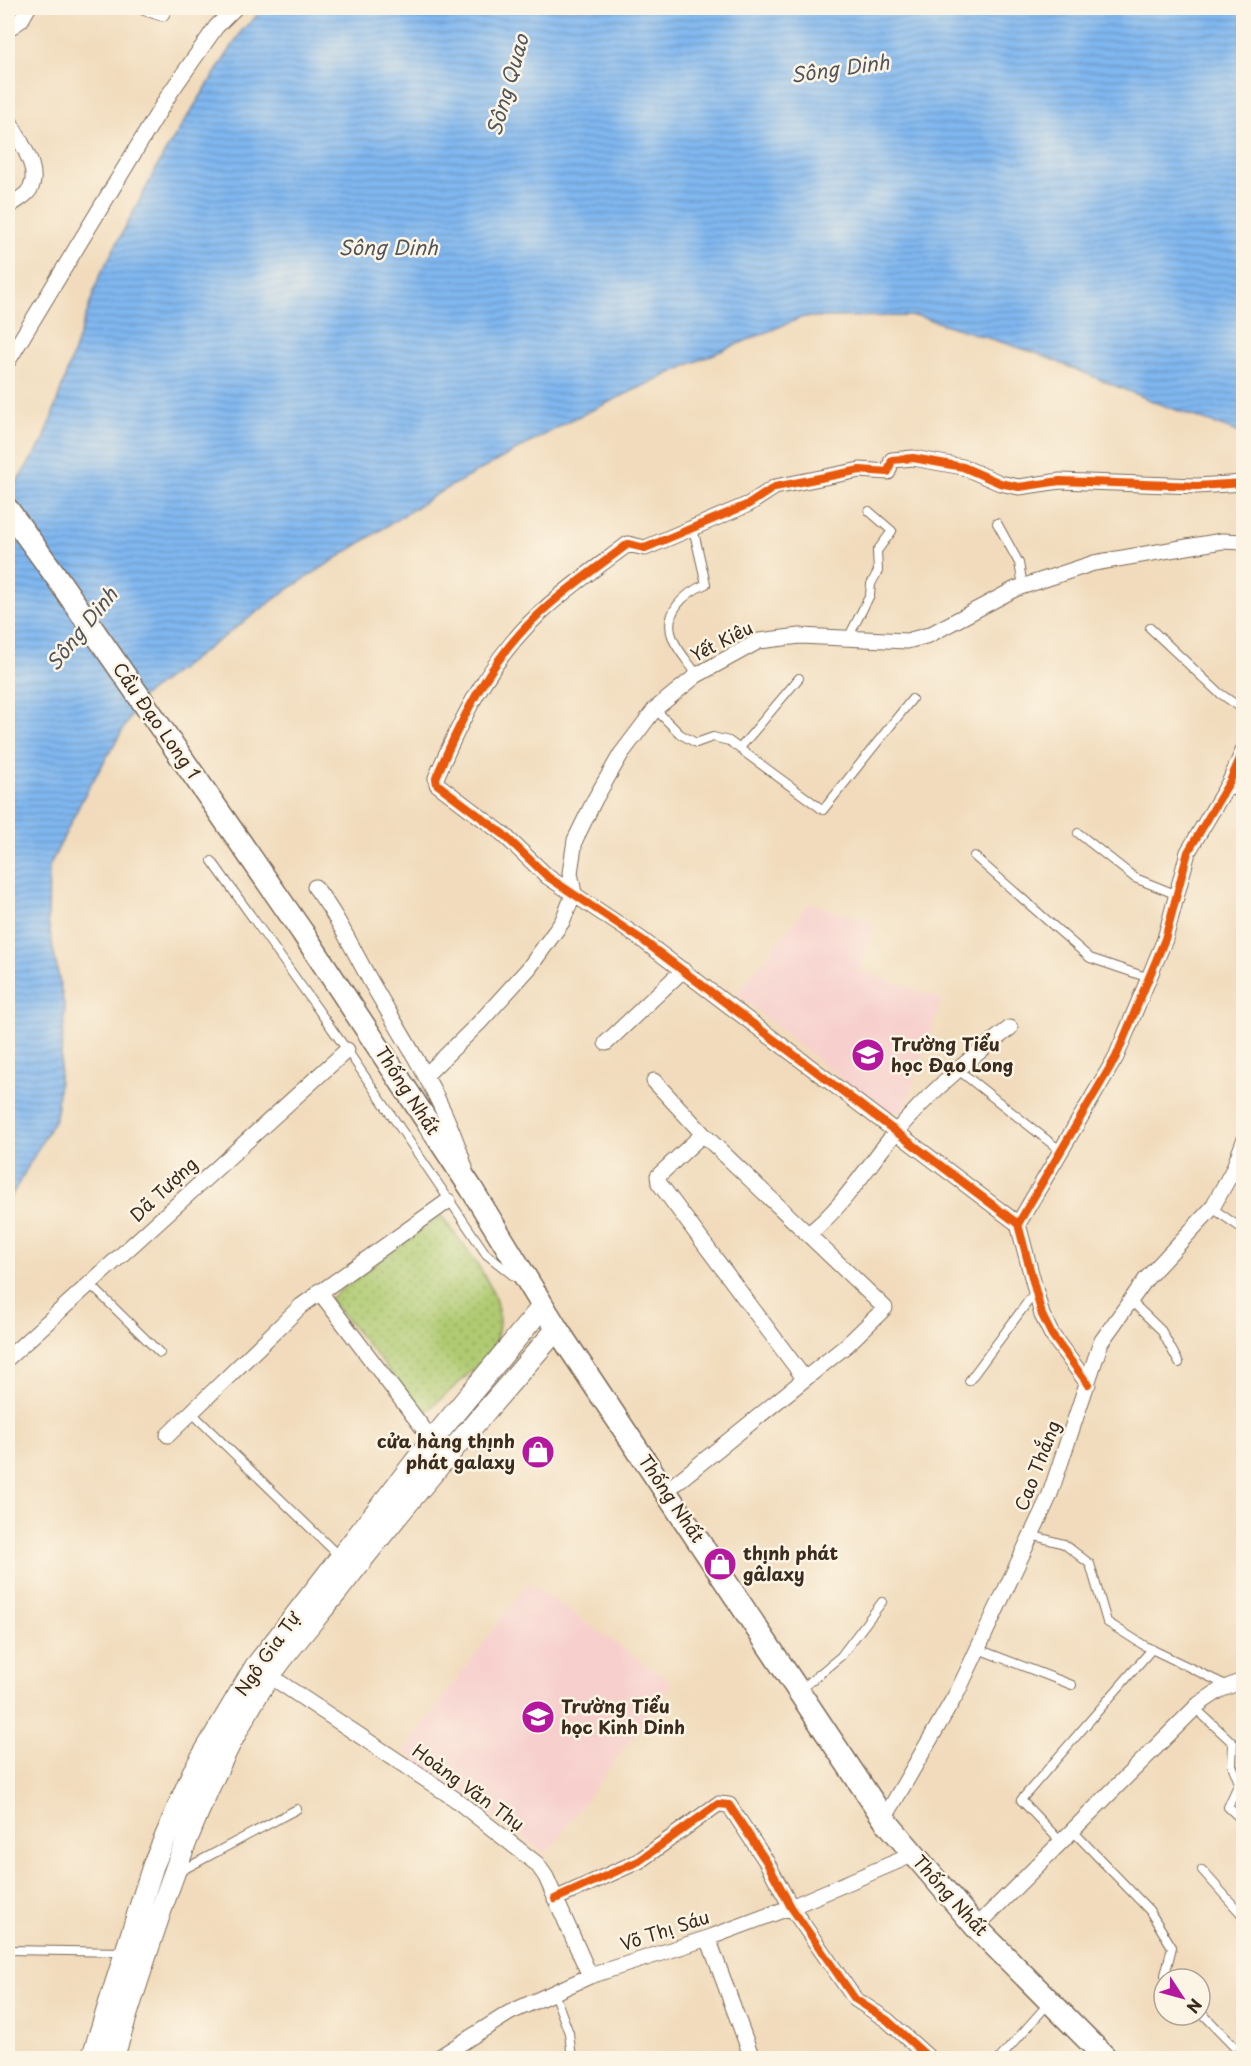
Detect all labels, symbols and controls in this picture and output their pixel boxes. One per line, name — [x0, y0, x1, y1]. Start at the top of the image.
water label: Sông Quao — [478, 30, 536, 139]
water label: Sông Dinh — [789, 46, 891, 90]
water label: Sông Dinh — [338, 232, 438, 262]
water label: Sông Dinh — [38, 580, 124, 676]
street label: Yết Kiêu — [686, 614, 757, 668]
street label: Cầu Đạo Long 1 — [107, 656, 208, 784]
place label: Trường Tiểu học Đạo Long — [891, 1030, 1014, 1078]
school or university icon: Trường Tiểu học Đạo Long — [850, 1037, 886, 1073]
street label: Thống Nhất — [369, 1040, 447, 1140]
street label: Dã Tượng — [123, 1150, 203, 1227]
street label: Cao Thắng — [1007, 1416, 1066, 1515]
place label: cửa hàng thịnh phát galaxy — [377, 1427, 515, 1475]
shop icon: cửa hàng thịnh phát galaxy — [520, 1434, 556, 1470]
street label: Thống Nhất — [633, 1449, 712, 1548]
place label: thịnh phát gâlaxy — [743, 1539, 838, 1587]
shop icon: thịnh phát gâlaxy — [702, 1546, 738, 1582]
street label: Ngô Gia Tự — [228, 1605, 306, 1701]
place label: Trường Tiểu học Kinh Dinh — [561, 1692, 685, 1740]
school or university icon: Trường Tiểu học Kinh Dinh — [520, 1699, 556, 1735]
street label: Hoàng Văn Thụ — [407, 1737, 531, 1837]
street label: Thống Nhất — [907, 1848, 995, 1942]
street label: Võ Thị Sáu — [616, 1902, 713, 1957]
north arrow — [1152, 1967, 1212, 2027]
text: N — [1182, 1994, 1208, 2019]

